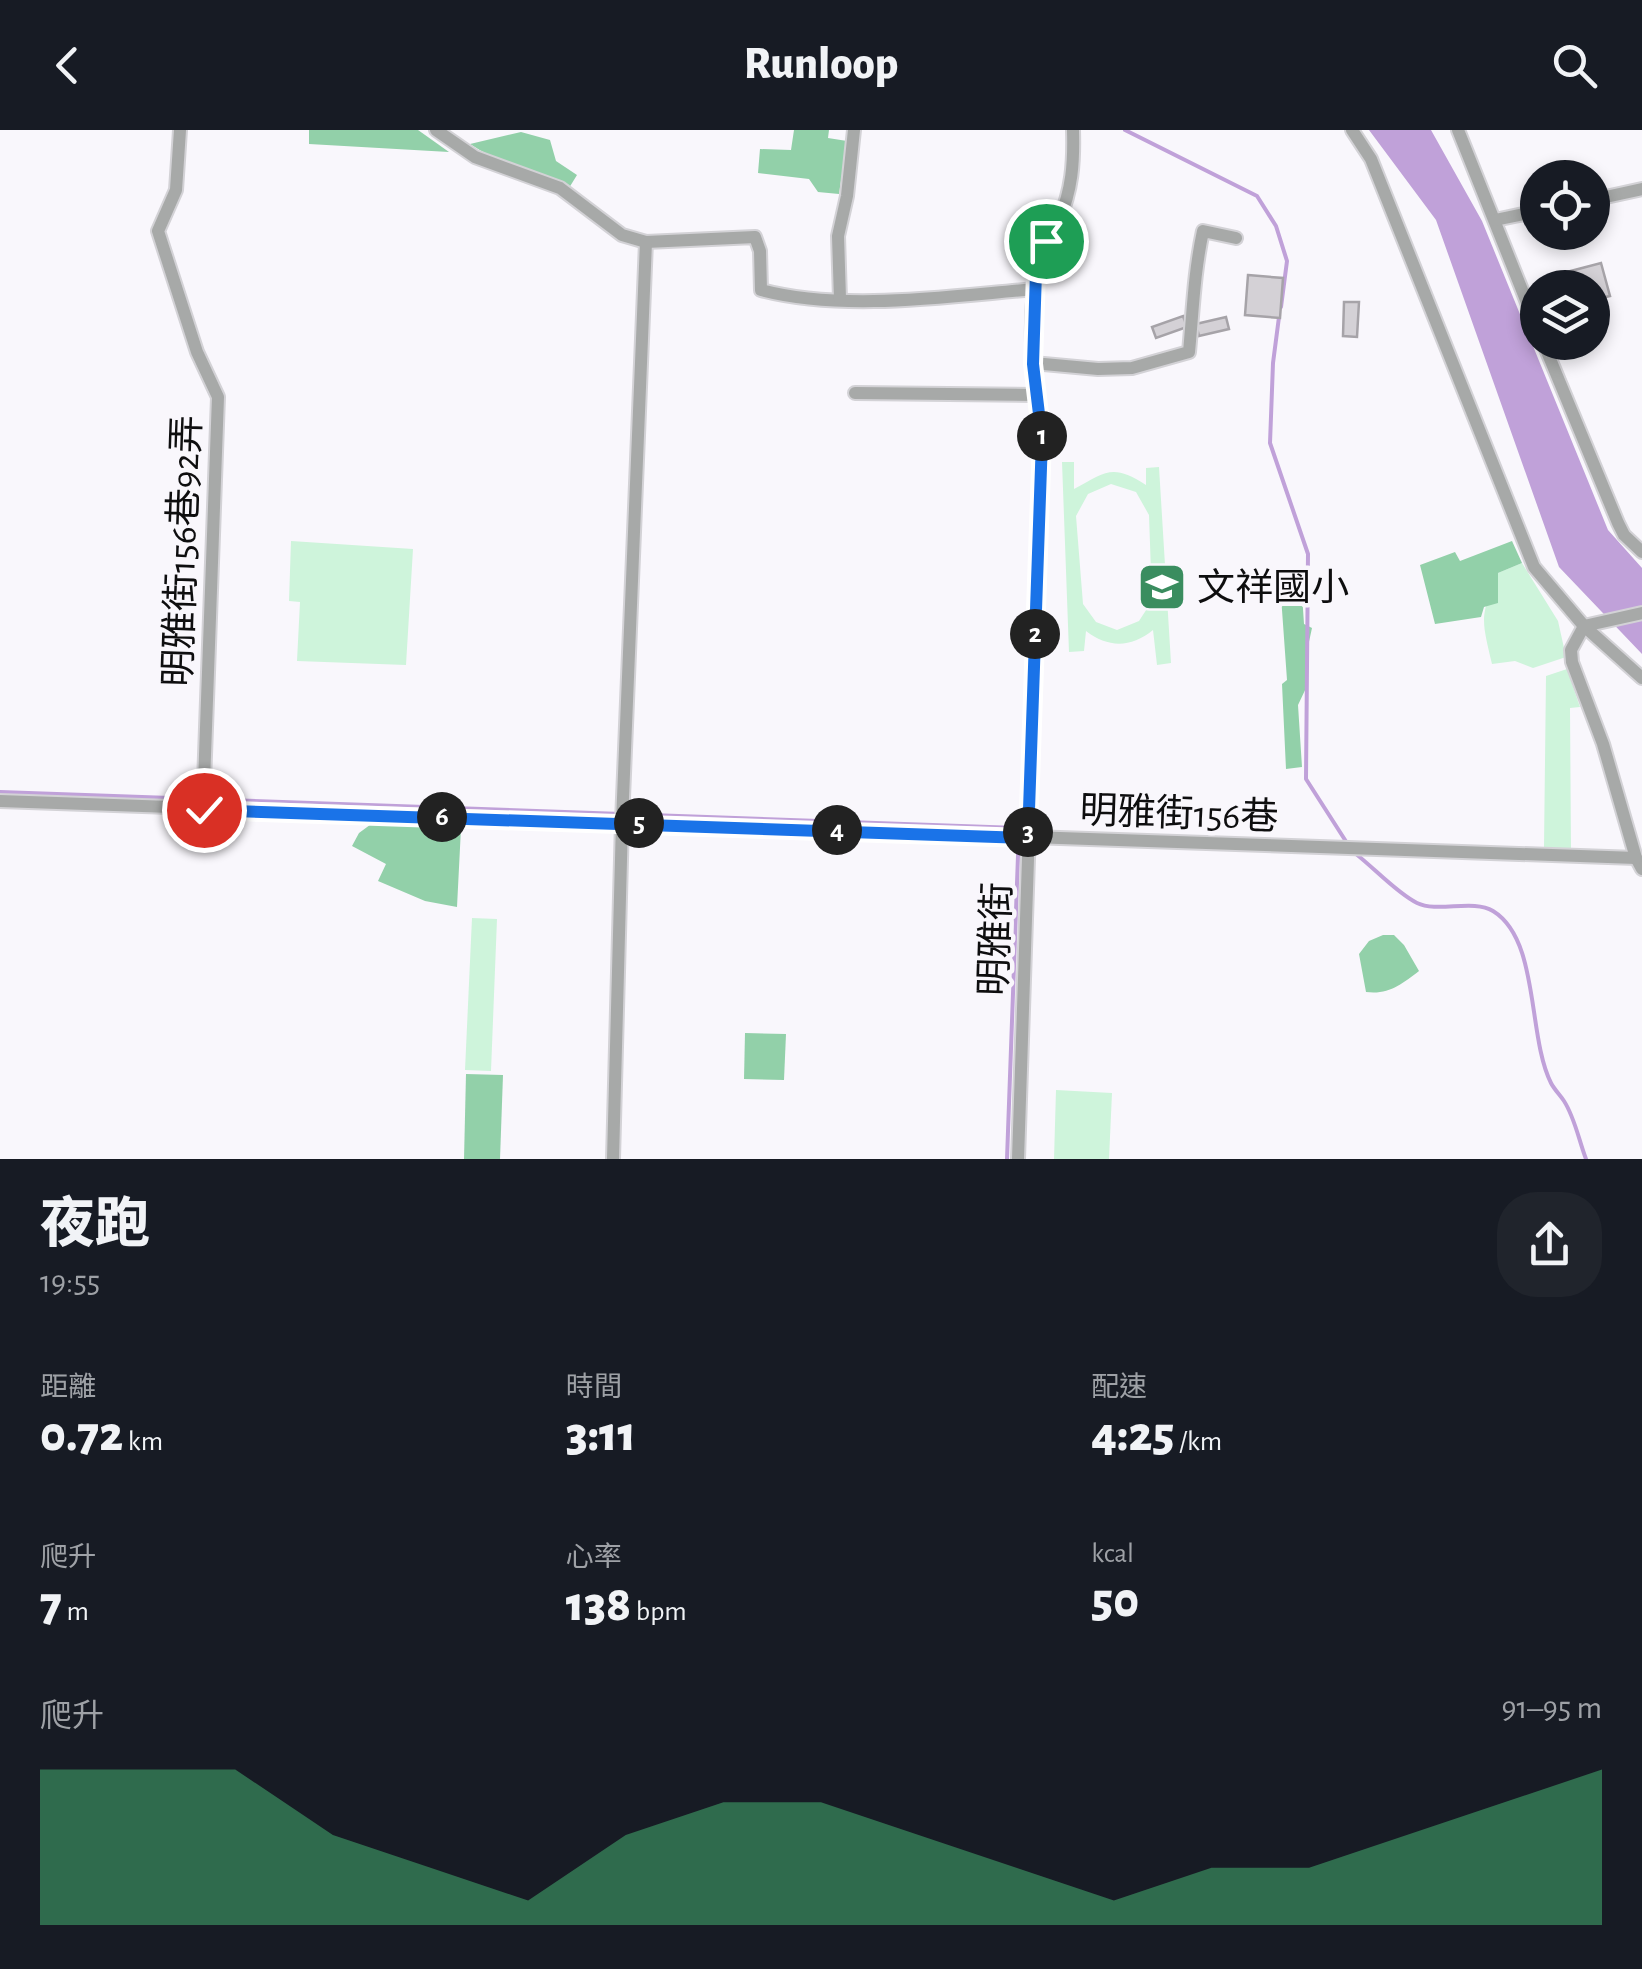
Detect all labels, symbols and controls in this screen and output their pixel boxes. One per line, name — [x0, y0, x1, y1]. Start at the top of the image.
icon: back — [40, 38, 95, 93]
icon: search — [1547, 38, 1602, 93]
text: Runloop — [744, 42, 898, 87]
map controls — [1520, 160, 1610, 360]
button: locate — [1520, 160, 1610, 250]
pin — [1004, 199, 1089, 284]
icon: arrive — [1019, 214, 1074, 269]
button: layers — [1520, 270, 1610, 360]
pin: 1 — [1017, 411, 1067, 461]
street label: 明雅街156巷92弄 — [157, 414, 208, 688]
text: 1 — [1037, 422, 1047, 450]
school or university icon: 文祥國小 — [1136, 561, 1188, 613]
place label: 文祥國小 — [1197, 568, 1349, 608]
pin: 2 — [1010, 609, 1060, 659]
text: 2 — [1028, 620, 1042, 648]
pin — [162, 768, 247, 853]
icon: check — [177, 783, 232, 838]
street label: 明雅街156巷 — [1079, 790, 1279, 837]
pin: 6 — [417, 792, 467, 842]
pin: 5 — [614, 798, 664, 848]
text: 6 — [435, 803, 449, 831]
pin: 4 — [812, 805, 862, 855]
pin: 3 — [1003, 807, 1053, 857]
text: 5 — [633, 809, 645, 837]
text: 4 — [830, 816, 844, 844]
text: 3 — [1022, 818, 1034, 846]
street label: 明雅街 — [973, 881, 1018, 997]
button: share — [1497, 1192, 1602, 1297]
text: 夜跑 — [40, 1198, 150, 1253]
text: 19:55 — [40, 1266, 100, 1298]
text: 距離 — [40, 1374, 96, 1402]
text: 時間 — [566, 1374, 622, 1402]
text: 配速 — [1091, 1374, 1147, 1402]
text: 0.72 — [40, 1410, 123, 1460]
text: 3:11 — [566, 1410, 636, 1460]
text: 4:25 — [1091, 1410, 1174, 1460]
text: km — [123, 1428, 163, 1456]
text: /km — [1174, 1428, 1222, 1456]
text: kcal — [1091, 1540, 1134, 1568]
text: 爬升 — [40, 1544, 96, 1572]
text: 心率 — [566, 1544, 622, 1572]
text: 50 — [1091, 1576, 1139, 1626]
text: 7 — [40, 1580, 62, 1630]
text: 138 — [566, 1580, 631, 1630]
text: m — [62, 1598, 89, 1626]
text: bpm — [631, 1598, 687, 1626]
text: 91–95 m — [1501, 1692, 1602, 1724]
text: 爬升 — [40, 1700, 104, 1732]

